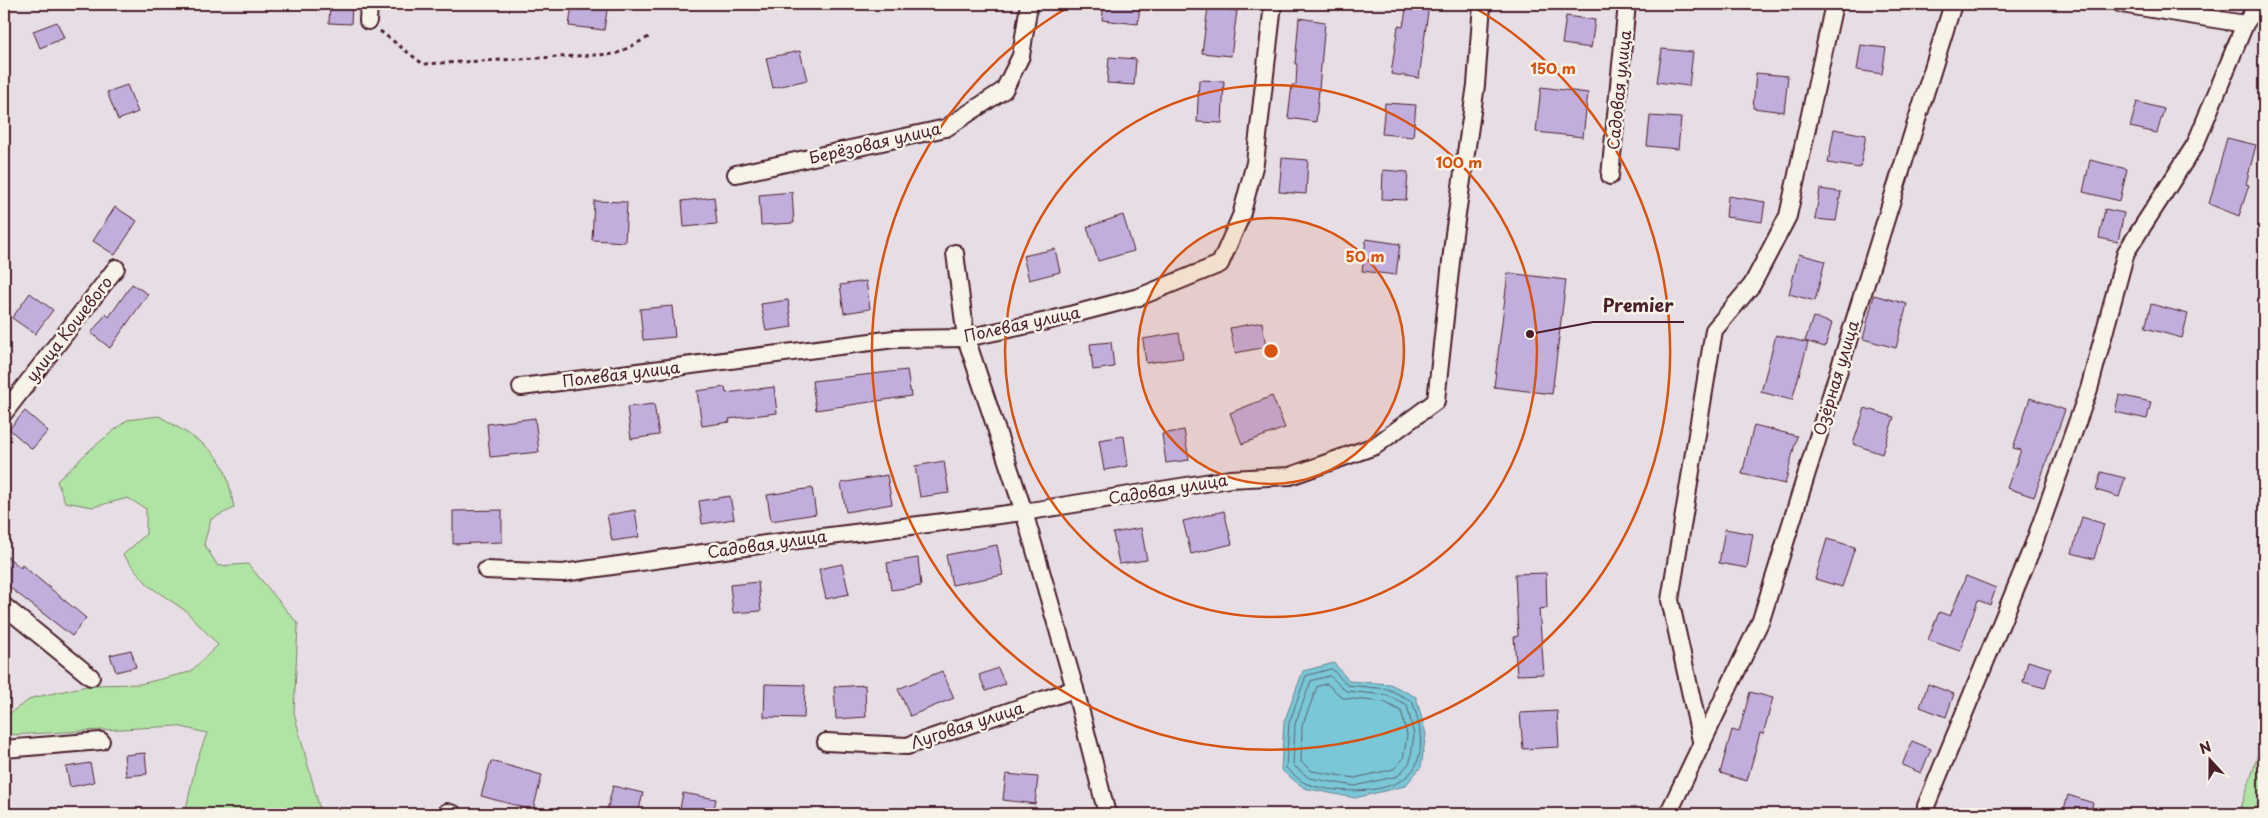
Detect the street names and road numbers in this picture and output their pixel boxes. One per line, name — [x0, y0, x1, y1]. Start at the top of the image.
street label: Садовая улица — [1600, 29, 1636, 151]
street label: Берёзовая улица — [807, 115, 943, 169]
street label: улица Кошевого — [19, 270, 117, 386]
street label: Полевая улица — [961, 299, 1082, 347]
street label: Озёрная улица — [1806, 317, 1864, 438]
street label: Полевая улица — [561, 354, 681, 392]
street label: Садовая улица — [1107, 467, 1229, 509]
street label: Садовая улица — [706, 523, 828, 563]
street label: Луговая улица — [907, 694, 1026, 754]

